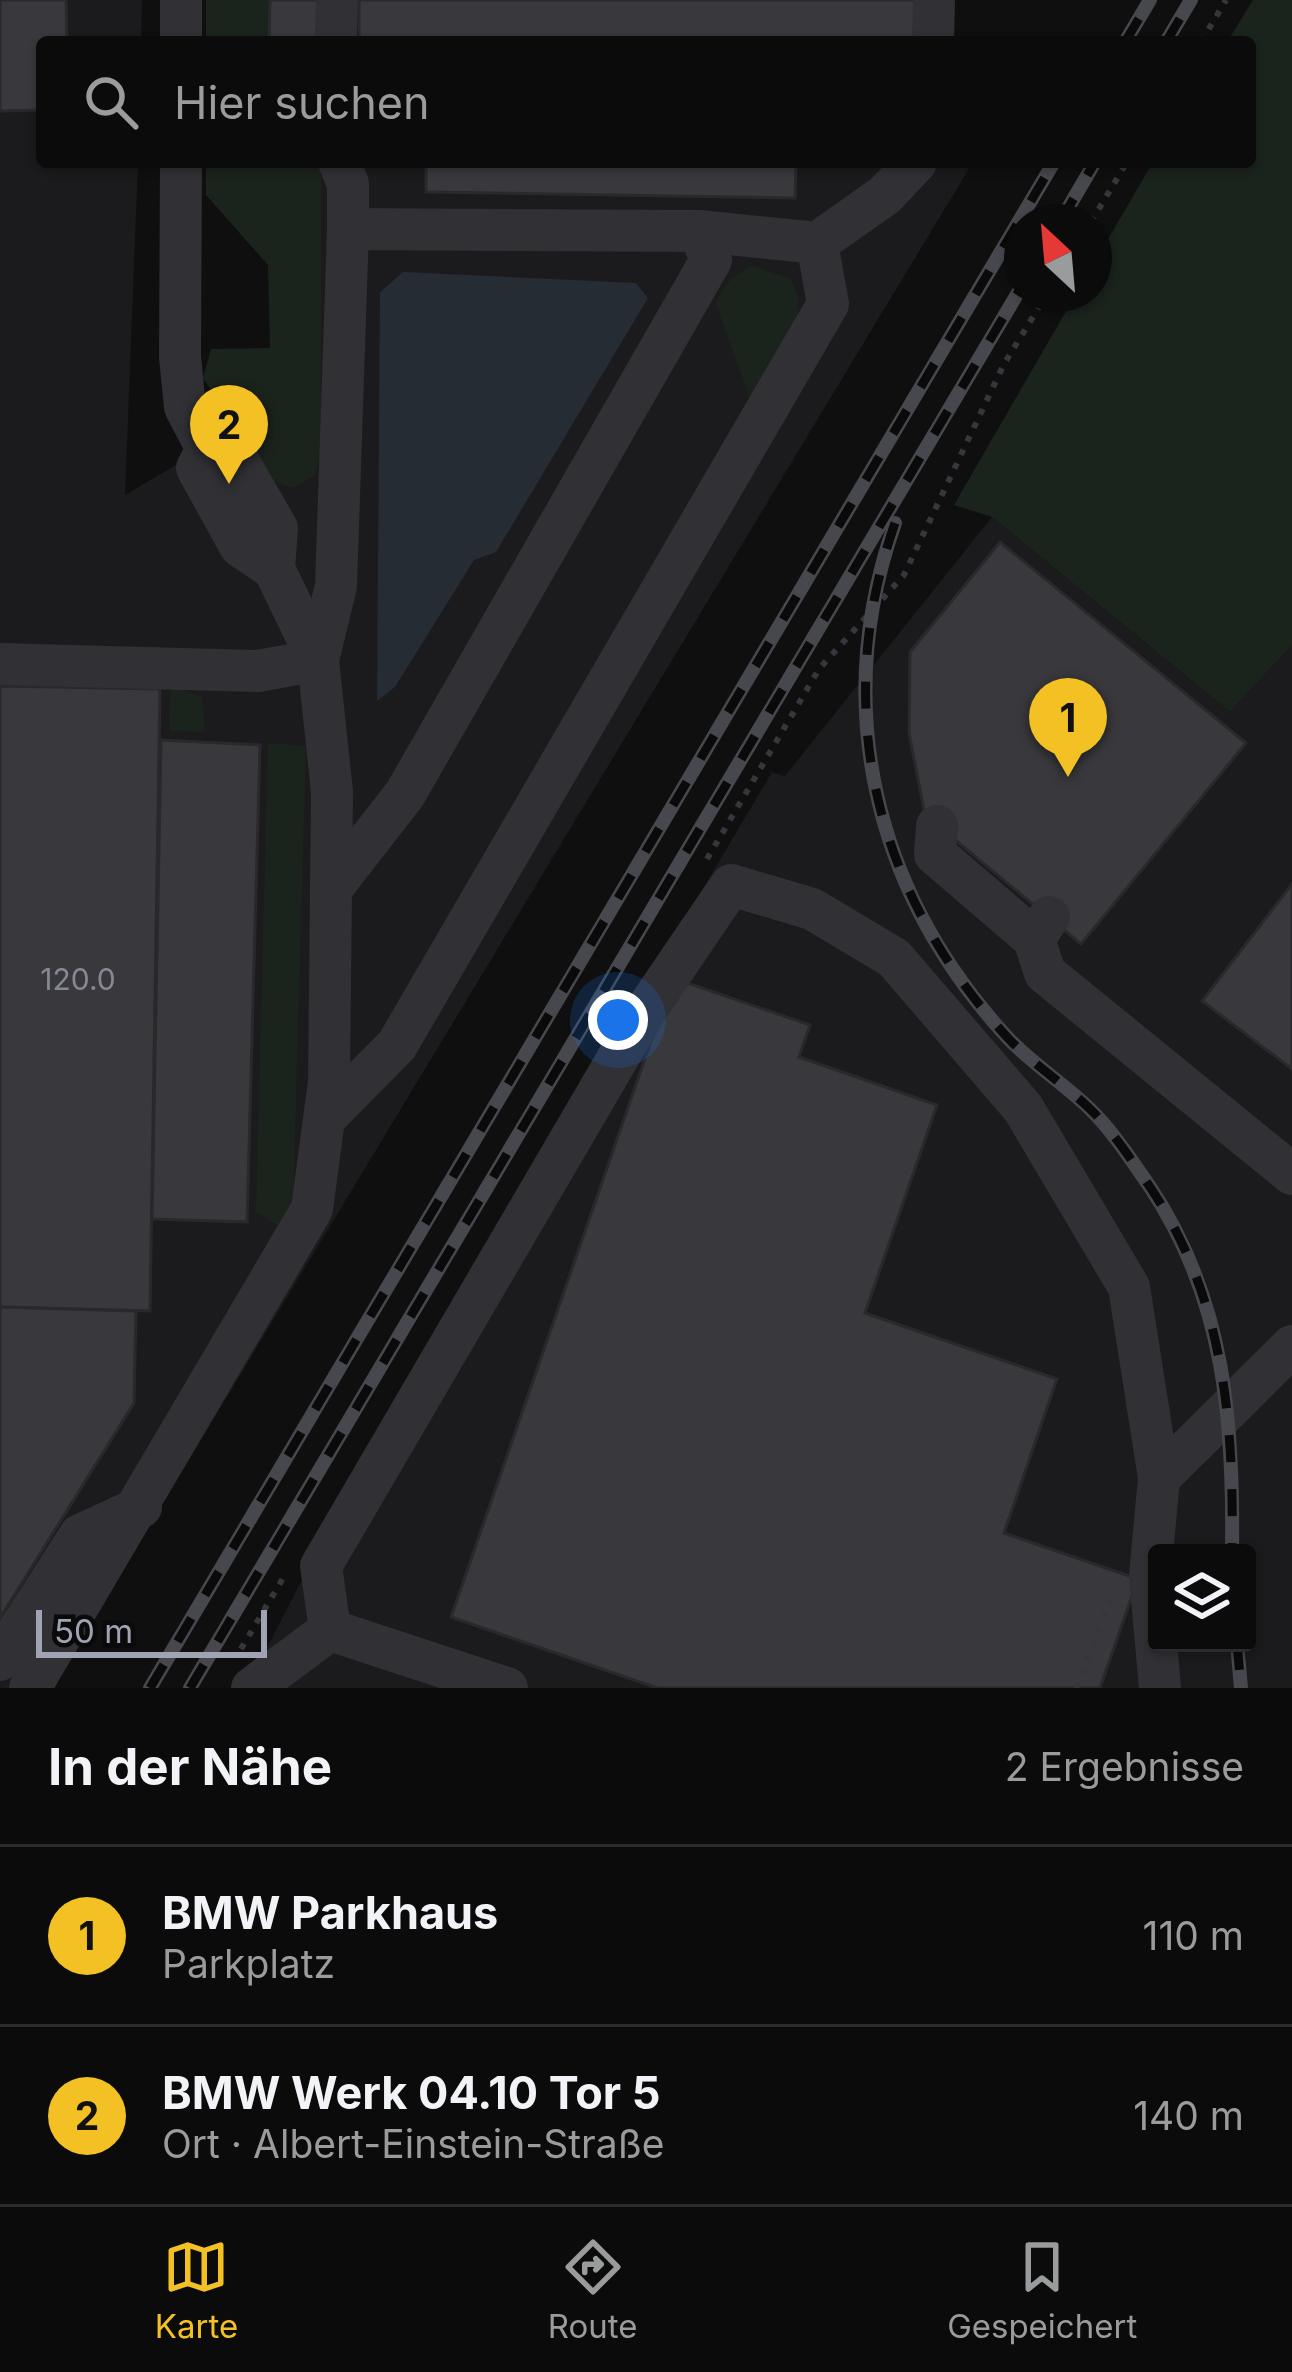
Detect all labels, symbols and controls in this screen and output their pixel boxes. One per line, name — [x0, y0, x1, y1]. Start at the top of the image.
search box — [36, 36, 1256, 168]
icon: search — [78, 69, 144, 135]
text: Hier suchen — [174, 75, 430, 130]
north arrow — [1004, 204, 1112, 312]
pin: 2 — [190, 385, 268, 484]
pin: 1 — [1029, 678, 1107, 777]
house number: 120.0 — [40, 961, 116, 997]
your location — [588, 990, 648, 1050]
map controls — [1148, 1544, 1256, 1652]
button: layers — [1148, 1544, 1256, 1652]
scale bar — [36, 1604, 267, 1657]
text: 50 m — [54, 1611, 133, 1651]
text: In der Nähe — [48, 1736, 332, 1797]
text: 2 Ergebnisse — [1005, 1743, 1244, 1790]
text: BMW Parkhaus — [162, 1885, 498, 1940]
text: 1 — [79, 1912, 95, 1959]
text: 110 m — [1143, 1912, 1244, 1959]
text: Parkplatz — [162, 1940, 335, 1987]
text: BMW Werk 04.10 Tor 5 — [162, 2065, 661, 2120]
text: 2 — [75, 2092, 99, 2139]
text: 140 m — [1133, 2092, 1244, 2139]
text: Ort · Albert-Einstein-Straße — [162, 2120, 664, 2167]
tab: Karte — [155, 2234, 238, 2346]
tab: Route — [548, 2234, 638, 2346]
tab: Gespeichert — [947, 2234, 1137, 2346]

